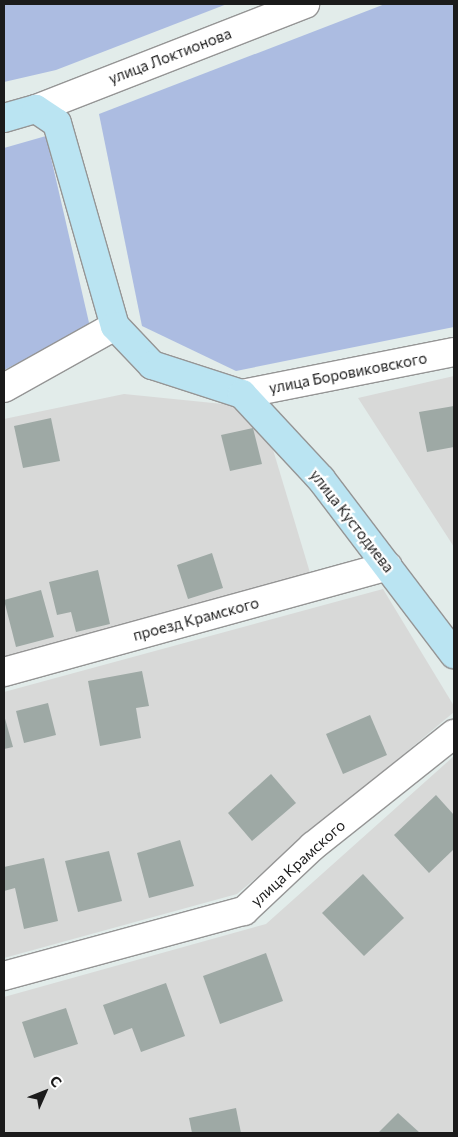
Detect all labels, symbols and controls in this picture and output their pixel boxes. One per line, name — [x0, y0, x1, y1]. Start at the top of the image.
street label: улица Локтионова — [106, 24, 234, 88]
street label: улица Боровиковского — [267, 349, 429, 397]
street label: улица Кустодиева — [306, 466, 398, 576]
street label: проезд Крамского — [131, 594, 261, 644]
street label: улица Крамского — [247, 816, 349, 910]
north arrow — [20, 1067, 70, 1117]
text: С — [47, 1072, 66, 1091]

